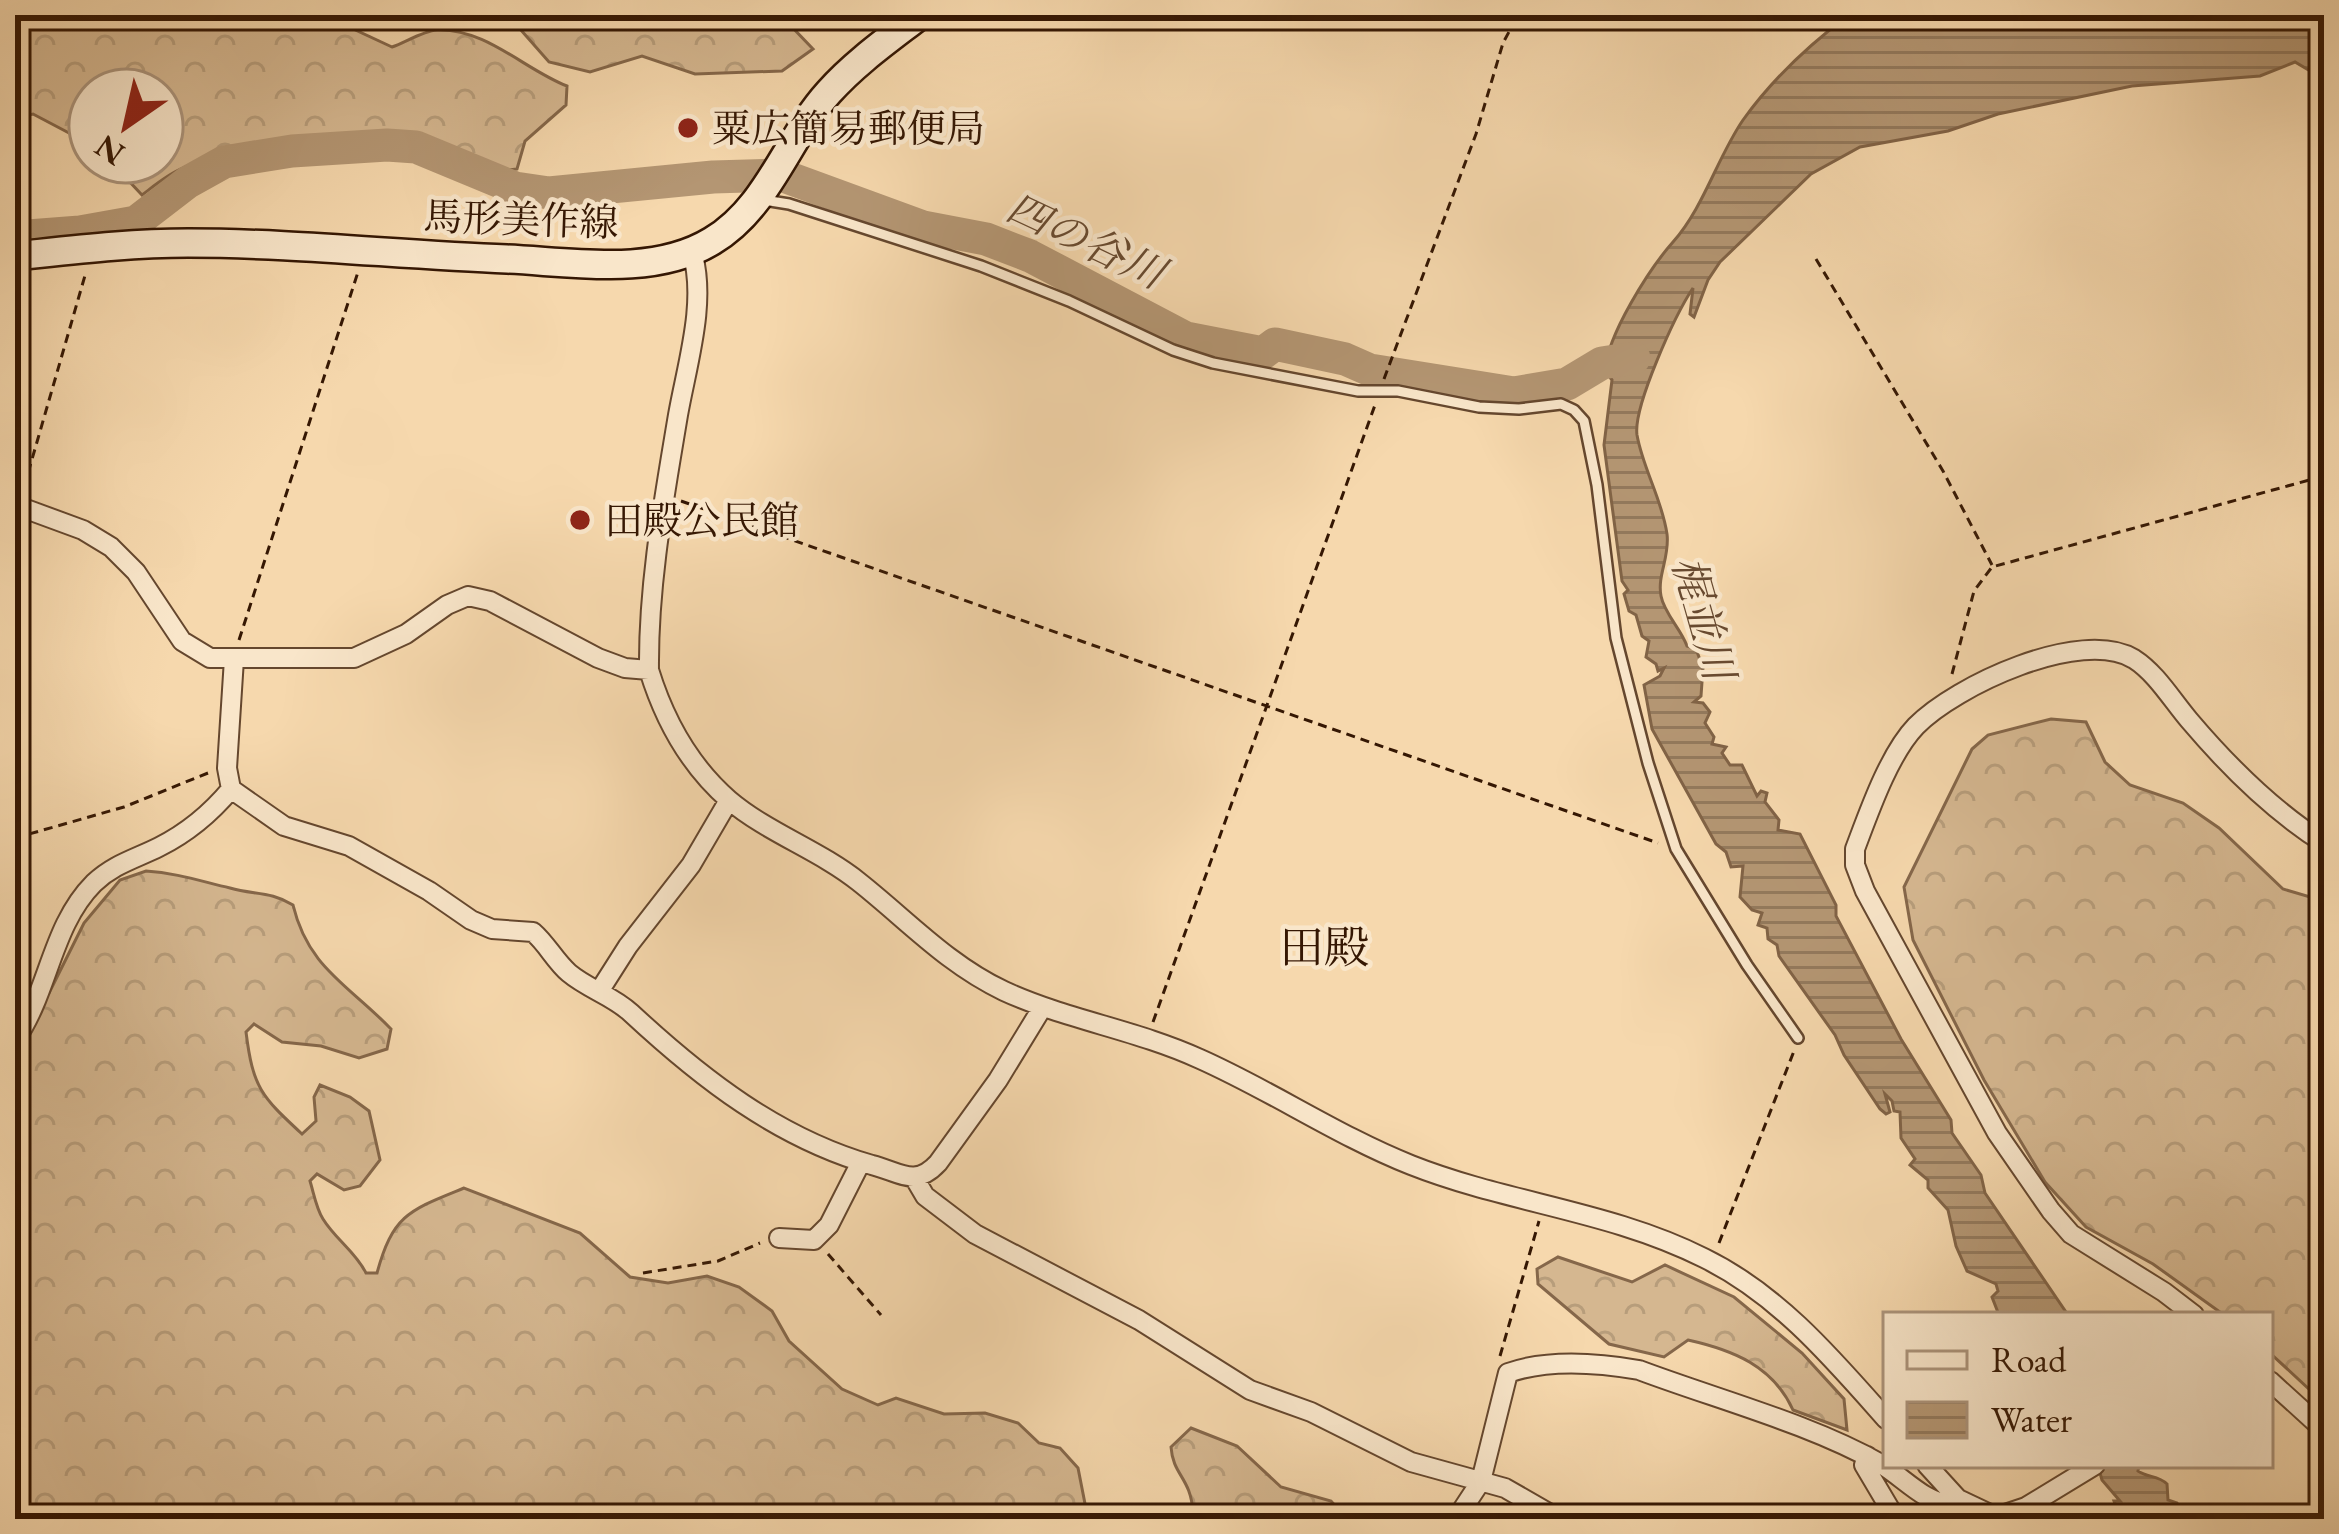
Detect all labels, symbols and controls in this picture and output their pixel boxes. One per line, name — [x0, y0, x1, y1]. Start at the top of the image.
north arrow — [66, 66, 186, 186]
place label: 粟広簡易郵便局 — [712, 103, 985, 154]
marker: 粟広簡易郵便局 — [675, 115, 701, 141]
text: N — [86, 125, 133, 176]
water label: 四の谷川 — [998, 180, 1177, 303]
street label: 馬形美作線 — [423, 191, 619, 248]
place label: 田殿公民館 — [604, 495, 799, 546]
marker: 田殿公民館 — [567, 507, 593, 533]
water label: 梶並川 — [1660, 550, 1748, 690]
district label: 田殿 — [1279, 918, 1369, 976]
legend — [1883, 1312, 2273, 1468]
text: Road — [1991, 1336, 2067, 1383]
text: Water — [1991, 1396, 2072, 1443]

